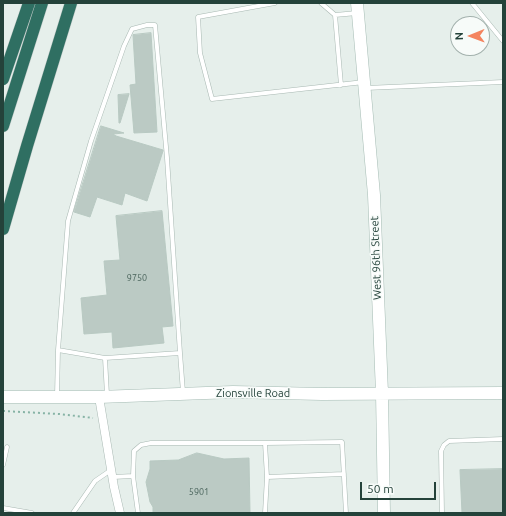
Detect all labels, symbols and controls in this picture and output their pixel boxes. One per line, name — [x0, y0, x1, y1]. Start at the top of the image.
north arrow — [450, 16, 490, 56]
text: N — [453, 32, 465, 40]
street label: West 96th Street — [368, 216, 384, 300]
house number: 9750 — [127, 273, 147, 283]
street label: Zionsville Road — [216, 386, 290, 400]
scale bar — [362, 474, 438, 500]
text: 50 m — [367, 482, 394, 495]
house number: 5901 — [189, 487, 209, 497]

